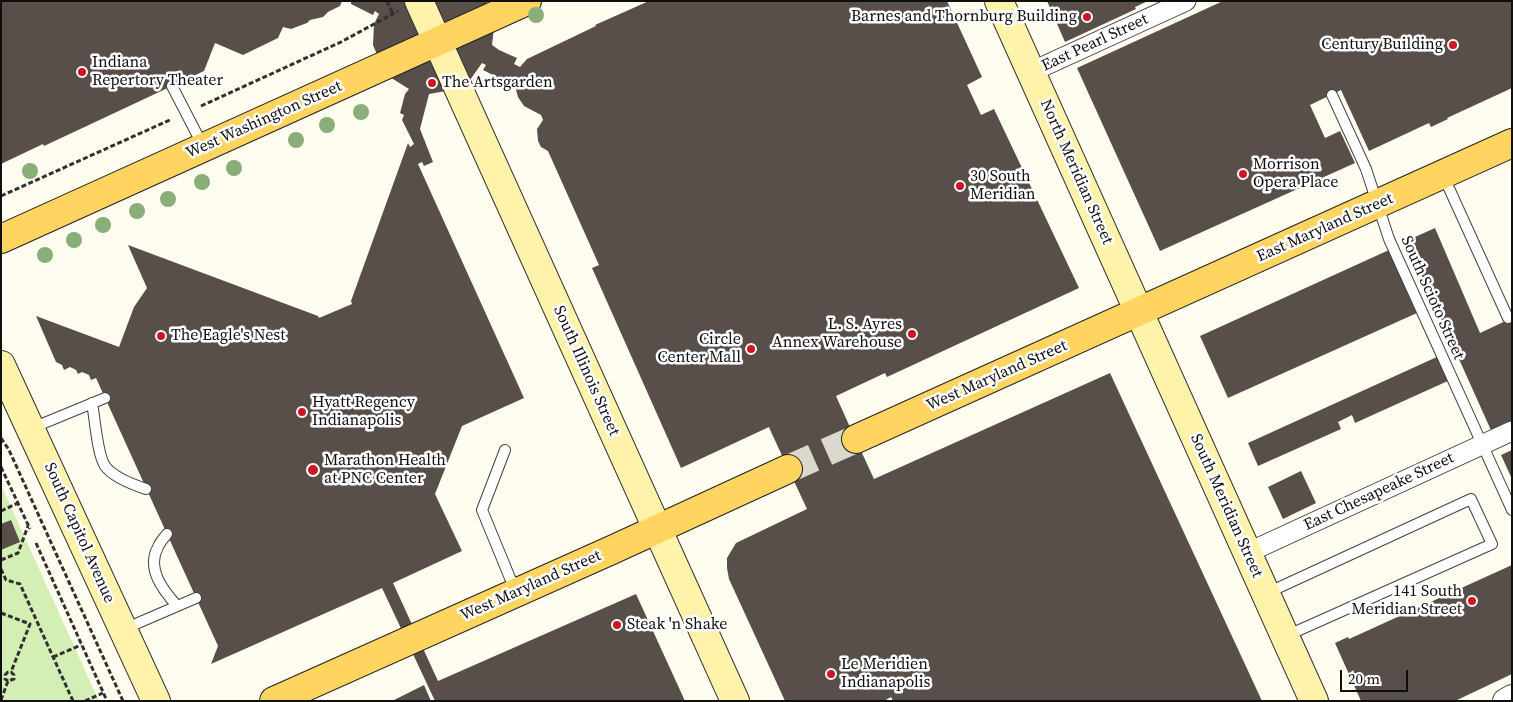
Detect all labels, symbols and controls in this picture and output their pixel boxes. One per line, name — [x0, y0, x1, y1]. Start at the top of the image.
place label: Barnes and Thornburg Building — [851, 7, 1077, 27]
street label: East Pearl Street — [1039, 10, 1151, 76]
marker: Barnes and Thornburg Building — [1081, 11, 1093, 23]
place label: Century Building — [1321, 35, 1443, 55]
marker: Century Building — [1447, 39, 1459, 51]
place label: Indiana Repertory Theater — [92, 53, 223, 91]
marker: Indiana Repertory Theater — [76, 66, 88, 78]
place label: The Artsgarden — [442, 73, 553, 93]
street label: West Washington Street — [183, 77, 345, 163]
marker: The Artsgarden — [426, 77, 438, 89]
street label: North Meridian Street — [1035, 97, 1117, 247]
place label: Morrison Opera Place — [1253, 155, 1338, 193]
place label: 30 South Meridian — [970, 167, 1035, 205]
marker: Morrison Opera Place — [1237, 168, 1249, 180]
marker: 30 South Meridian — [954, 180, 966, 192]
street label: East Maryland Street — [1254, 189, 1396, 267]
street label: South Scioto Street — [1396, 233, 1468, 363]
street label: South Illinois Street — [549, 303, 623, 439]
place label: L. S. Ayres Annex Warehouse — [772, 315, 902, 353]
place label: The Eagle's Nest — [171, 326, 286, 346]
marker: L. S. Ayres Annex Warehouse — [906, 328, 918, 340]
marker: The Eagle's Nest — [155, 330, 167, 342]
place label: Circle Center Mall — [657, 330, 741, 368]
street label: West Maryland Street — [924, 336, 1070, 416]
marker: Circle Center Mall — [745, 343, 757, 355]
place label: Hyatt Regency Indianapolis — [312, 393, 415, 431]
marker: Hyatt Regency Indianapolis — [296, 406, 308, 418]
street label: South Meridian Street — [1186, 431, 1266, 581]
street label: East Chesapeake Street — [1301, 449, 1457, 535]
place label: Marathon Health at PNC Center — [324, 451, 446, 489]
street label: South Capitol Avenue — [39, 460, 119, 606]
marker: Marathon Health at PNC Center — [306, 463, 320, 477]
street label: West Maryland Street — [458, 546, 604, 626]
place label: 141 South Meridian Street — [1352, 582, 1462, 620]
marker: 141 South Meridian Street — [1466, 595, 1478, 607]
place label: Steak 'n Shake — [627, 615, 727, 635]
marker: Steak 'n Shake — [611, 619, 623, 631]
place label: Le Meridien Indianapolis — [841, 655, 930, 693]
scale bar — [1343, 660, 1410, 692]
marker: Le Meridien Indianapolis — [825, 668, 837, 680]
text: 20 m — [1348, 668, 1380, 689]

